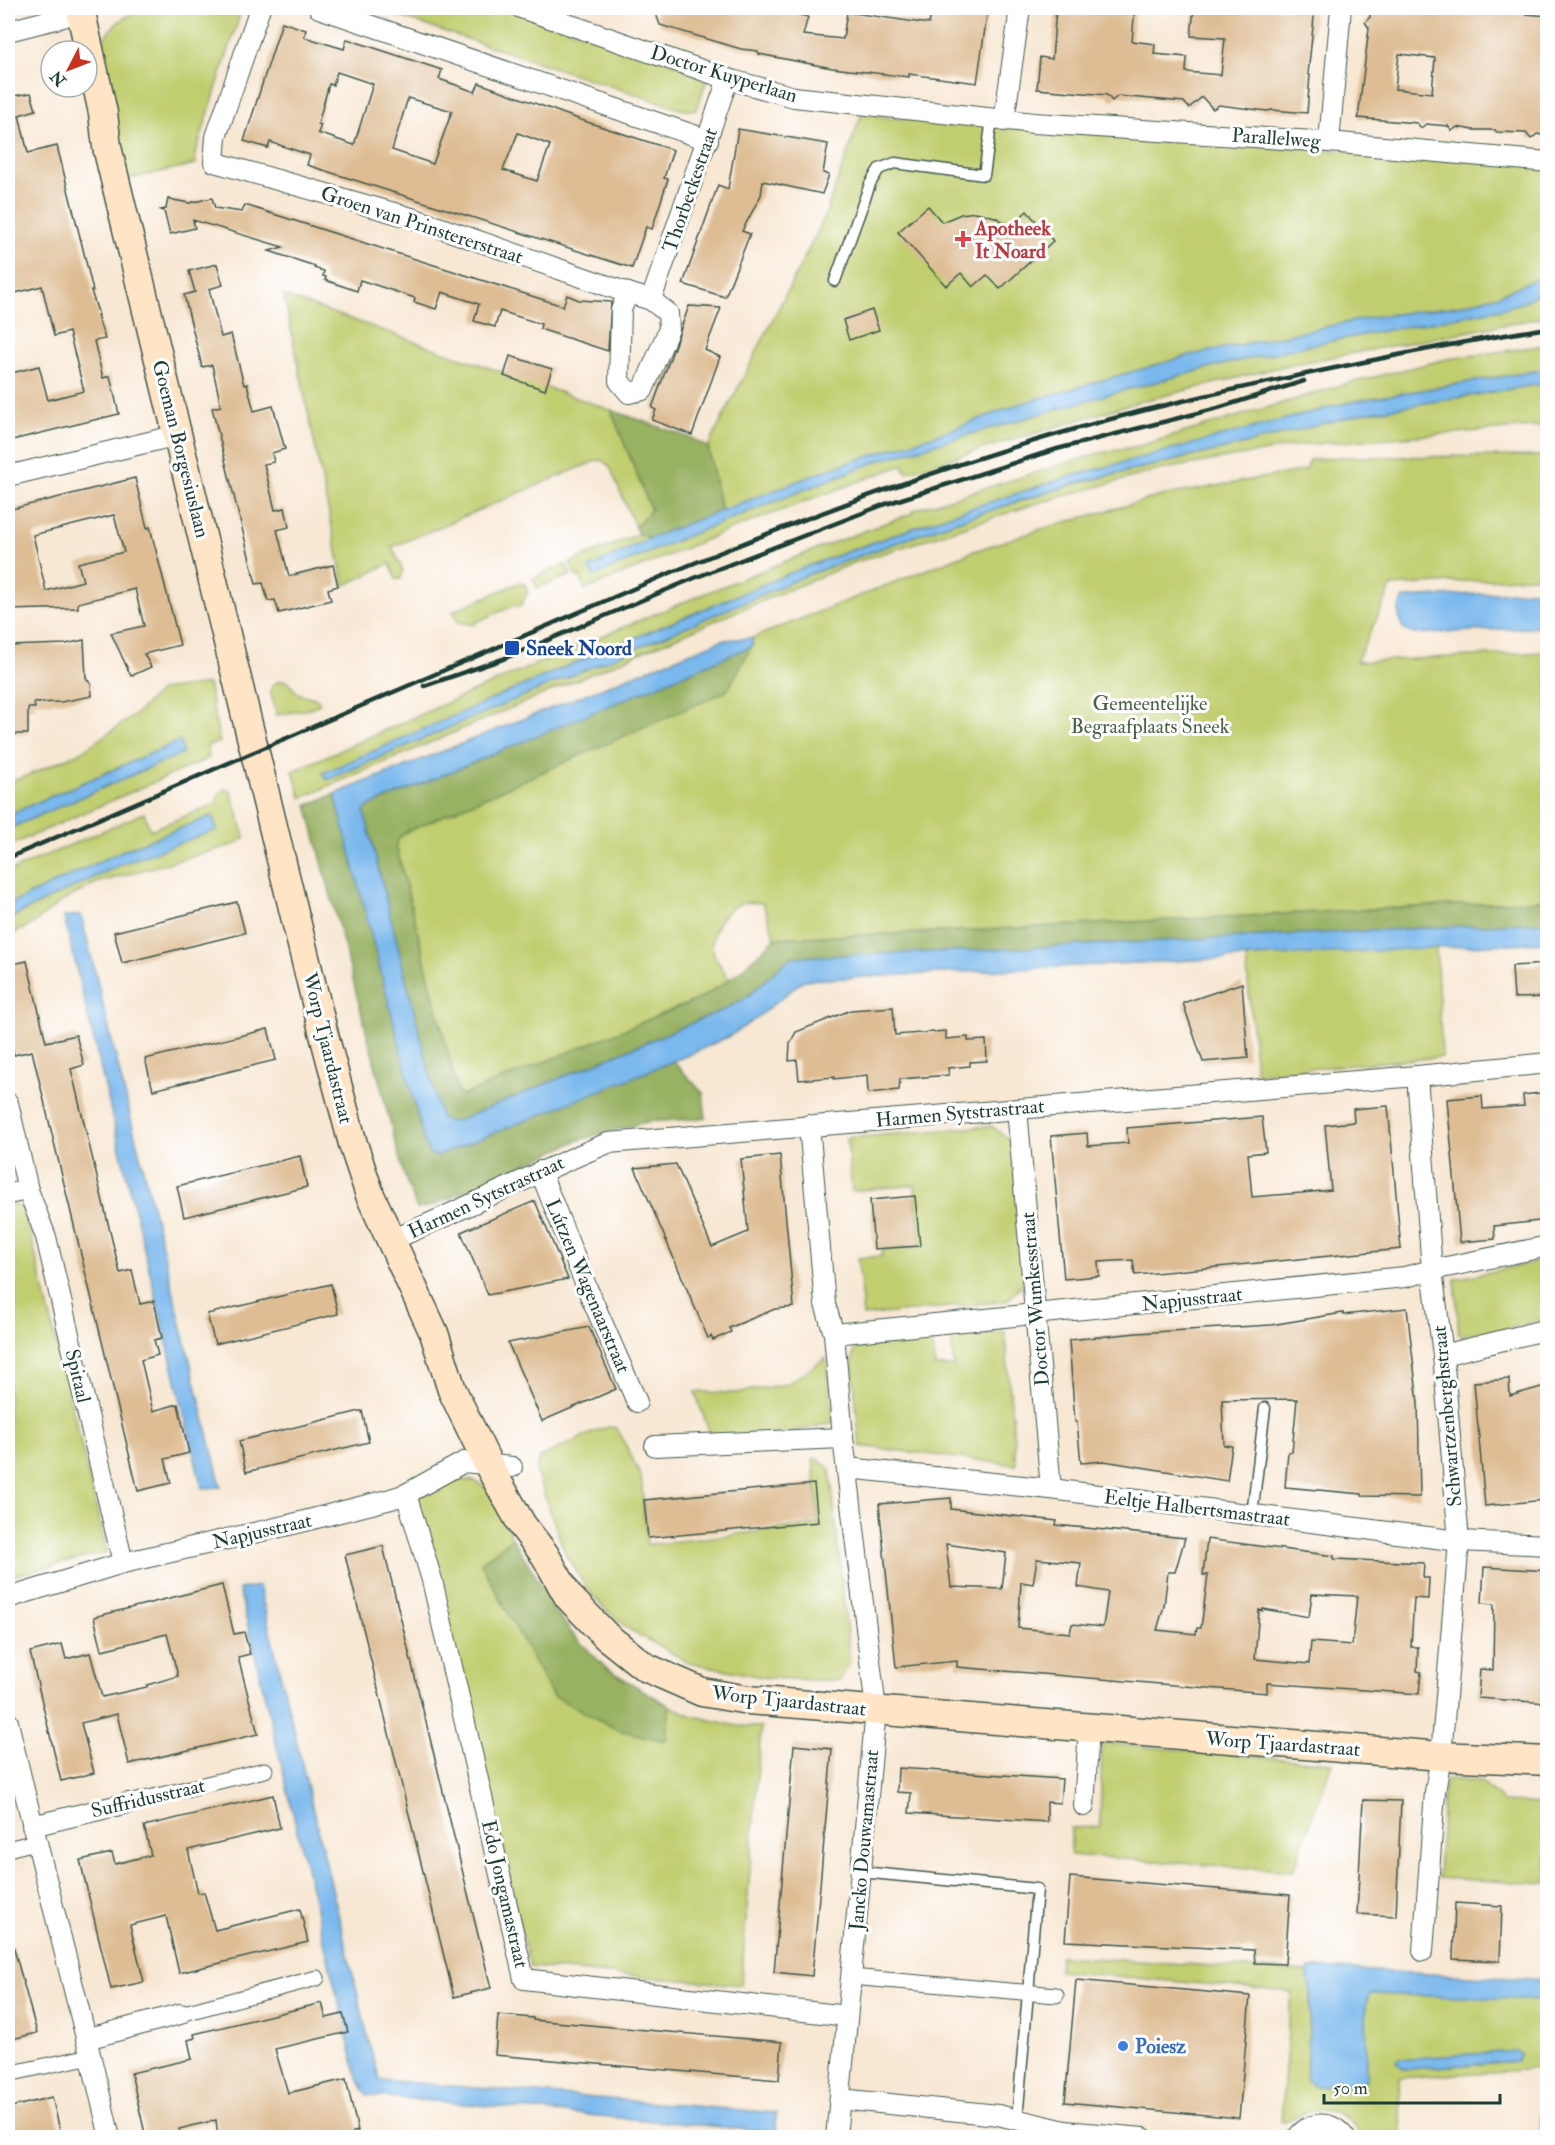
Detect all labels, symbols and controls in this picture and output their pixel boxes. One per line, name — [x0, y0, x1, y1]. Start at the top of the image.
north arrow — [39, 39, 99, 99]
street label: Doctor Kuyperlaan — [647, 40, 800, 109]
text: N — [46, 66, 71, 91]
street label: Parallelweg — [1231, 122, 1322, 154]
street label: Thorbeckestraat — [657, 124, 723, 256]
street label: Groen van Prinstererstraat — [318, 180, 527, 270]
place label: Apotheek It Noard — [974, 216, 1051, 264]
marker: Apotheek It Noard — [956, 232, 970, 246]
street label: Goeman Borgesiuslaan — [147, 357, 215, 541]
place label: Sneek Noord — [526, 636, 632, 661]
marker: Sneek Noord — [503, 639, 521, 657]
park label: Gemeentelijke Begraafplaats Sneek — [1071, 691, 1230, 740]
street label: Worp Tjaardastraat — [296, 969, 359, 1127]
street label: Harmen Sytstrastraat — [875, 1093, 1046, 1133]
street label: Harmen Sytstrastraat — [404, 1150, 569, 1244]
street label: Lútzen Wagenaarstraat — [540, 1195, 636, 1377]
street label: Doctor Wumkesstraat — [1015, 1210, 1055, 1387]
street label: Napjusstraat — [1140, 1281, 1244, 1318]
street label: Schwartzenberghstraat — [1427, 1324, 1467, 1508]
street label: Spitaal — [59, 1347, 96, 1406]
street label: Eeltje Halbertsmastraat — [1102, 1484, 1292, 1532]
street label: Napjusstraat — [210, 1507, 315, 1556]
street label: Worp Tjaardastraat — [710, 1680, 868, 1723]
street label: Worp Tjaardastraat — [1204, 1726, 1362, 1763]
street label: Jancko Douwamastraat — [844, 1748, 884, 1932]
street label: Suffridusstraat — [89, 1773, 208, 1823]
street label: Edo Jongamastraat — [476, 1817, 534, 1971]
place label: Poiesz — [1135, 2034, 1186, 2059]
marker: Poiesz — [1116, 2039, 1130, 2053]
scale bar — [1324, 2067, 1500, 2105]
text: 50 m — [1333, 2077, 1368, 2100]

